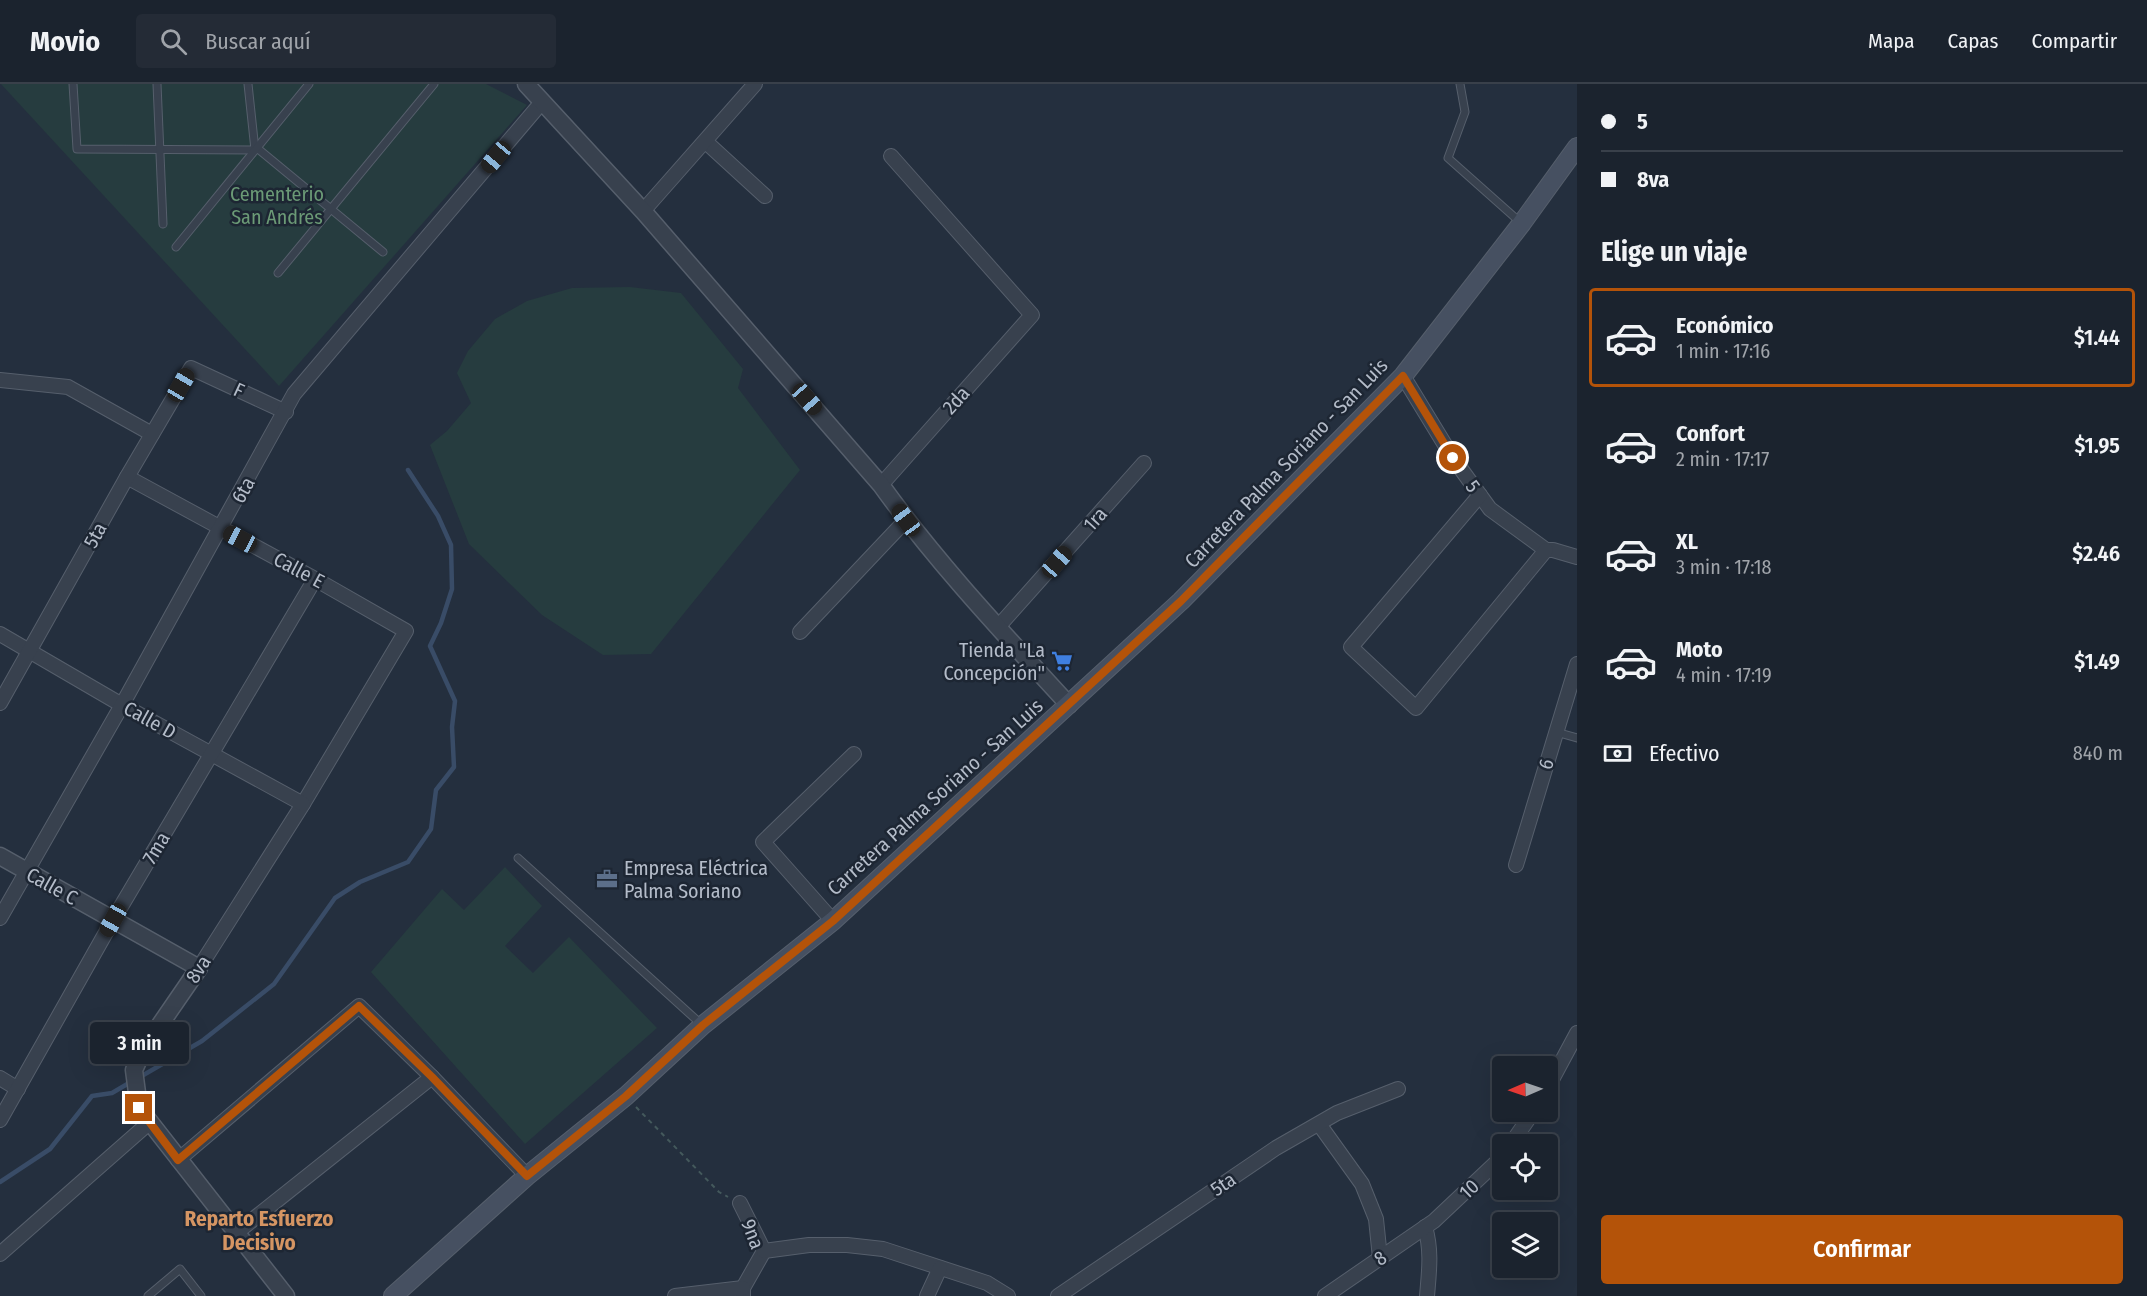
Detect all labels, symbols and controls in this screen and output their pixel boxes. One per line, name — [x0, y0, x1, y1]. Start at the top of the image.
search box — [136, 14, 556, 68]
text: Movio — [30, 25, 100, 58]
icon: search — [157, 25, 190, 58]
text: Buscar aquí — [205, 28, 311, 55]
text: Mapa — [1868, 28, 1915, 54]
text: Capas — [1948, 28, 1998, 54]
text: Compartir — [2031, 28, 2117, 54]
text: 5 — [1637, 108, 1648, 135]
car — [478, 137, 514, 177]
text: 8va — [1637, 166, 1669, 193]
park label: Cementerio San Andrés — [230, 182, 324, 229]
text: Elige un viaje — [1601, 236, 1747, 268]
icon: car — [1604, 311, 1658, 365]
text: Económico — [1676, 312, 1774, 339]
text: $1.44 — [2074, 324, 2120, 351]
text: 1 min · 17:16 — [1676, 339, 1770, 363]
street label: Carretera Palma Soriano - San Luis — [1179, 353, 1393, 573]
car — [164, 365, 198, 405]
street label: F — [230, 377, 248, 403]
car — [788, 380, 826, 418]
street label: 2da — [937, 381, 975, 419]
icon: car — [1604, 419, 1658, 473]
text: Confort — [1676, 420, 1745, 447]
text: $1.95 — [2074, 432, 2120, 459]
route start — [1439, 444, 1466, 471]
text: 2 min · 17:17 — [1676, 447, 1769, 471]
street label: 6ta — [226, 473, 260, 507]
street label: 5 — [1461, 475, 1485, 497]
car — [888, 500, 924, 540]
street label: 1ra — [1078, 502, 1112, 536]
street label: 5ta — [78, 518, 112, 552]
car — [220, 523, 260, 555]
icon: car — [1604, 527, 1658, 581]
text: XL — [1676, 528, 1698, 555]
text: $2.46 — [2072, 540, 2120, 567]
car — [1038, 543, 1076, 581]
street label: Calle E — [270, 547, 328, 593]
text: 3 min · 17:18 — [1676, 555, 1771, 579]
icon: car — [1604, 635, 1658, 689]
text: Moto — [1676, 636, 1723, 663]
place label: Tienda "La Concepción" — [943, 638, 1045, 685]
text: $1.49 — [2074, 648, 2120, 675]
supermarket icon: Tienda "La Concepción" — [1050, 649, 1074, 673]
text: 4 min · 17:19 — [1676, 663, 1772, 687]
street label: Carretera Palma Soriano - San Luis — [822, 694, 1048, 900]
street label: Calle D — [120, 696, 180, 744]
icon: cash — [1601, 737, 1634, 770]
text: Efectivo — [1649, 740, 1720, 767]
text: 840 m — [2073, 741, 2123, 765]
street label: 6 — [1533, 756, 1559, 772]
street label: 7ma — [137, 828, 175, 868]
place label: Empresa Eléctrica Palma Soriano — [624, 856, 768, 903]
street label: Calle C — [22, 862, 82, 910]
office icon: Empresa Eléctrica Palma Soriano — [595, 867, 619, 891]
car — [96, 900, 130, 940]
street label: 8va — [180, 951, 216, 987]
callout: 3 min — [90, 1021, 188, 1063]
text: 3 min — [117, 1031, 162, 1055]
north arrow — [1492, 1056, 1558, 1122]
map controls — [1492, 1056, 1558, 1278]
route end — [125, 1094, 152, 1121]
button: locate — [1492, 1134, 1558, 1200]
street label: 5ta — [1206, 1167, 1240, 1201]
street label: 10 — [1454, 1174, 1484, 1204]
district label: Reparto Esfuerzo Decisivo — [185, 1206, 333, 1256]
button: layers — [1492, 1212, 1558, 1278]
button: Confirmar — [1601, 1215, 2123, 1284]
street label: 9na — [736, 1216, 770, 1252]
street label: 8 — [1369, 1245, 1391, 1271]

